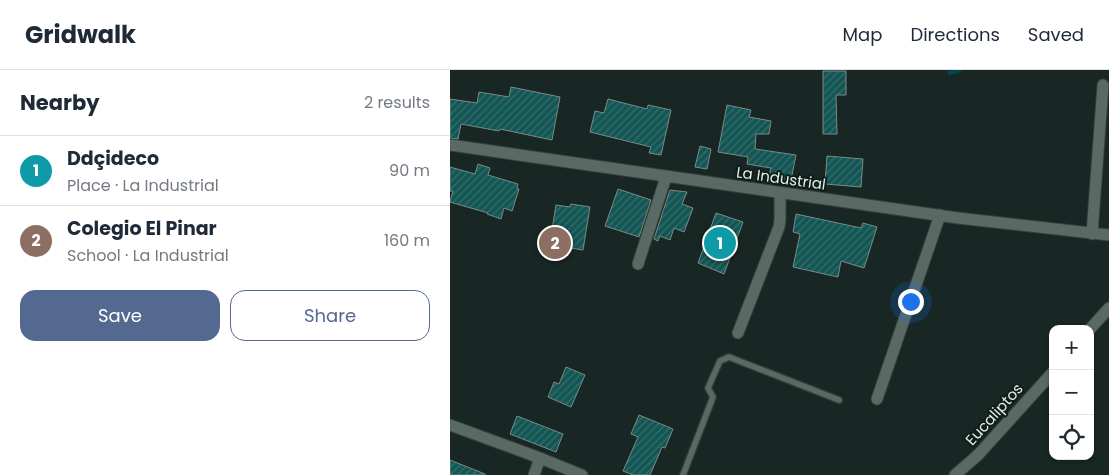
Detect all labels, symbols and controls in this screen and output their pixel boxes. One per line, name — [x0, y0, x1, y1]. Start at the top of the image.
text: Gridwalk — [25, 18, 136, 51]
text: Map — [843, 22, 882, 47]
text: Directions — [910, 22, 1000, 47]
text: Saved — [1028, 22, 1084, 47]
text: Nearby — [20, 88, 100, 117]
text: 2 results — [364, 91, 430, 114]
text: Ddçideco — [67, 145, 159, 172]
text: 1 — [33, 159, 39, 182]
text: 90 m — [389, 159, 430, 182]
street label: La Industrial — [735, 161, 827, 195]
text: Place · La Industrial — [67, 174, 219, 197]
text: Colegio El Pinar — [67, 215, 217, 242]
pin: 2 — [539, 224, 571, 262]
pin: 1 — [704, 224, 736, 262]
text: 2 — [31, 229, 41, 252]
text: 160 m — [384, 229, 430, 252]
text: School · La Industrial — [67, 244, 229, 267]
your location — [898, 289, 924, 315]
button: Save — [20, 290, 220, 341]
button: Share — [230, 290, 430, 341]
map controls — [1049, 325, 1094, 460]
button: + — [1049, 325, 1094, 370]
button: − — [1049, 370, 1094, 415]
street label: Eucaliptos — [960, 378, 1028, 450]
button: locate — [1049, 415, 1094, 460]

